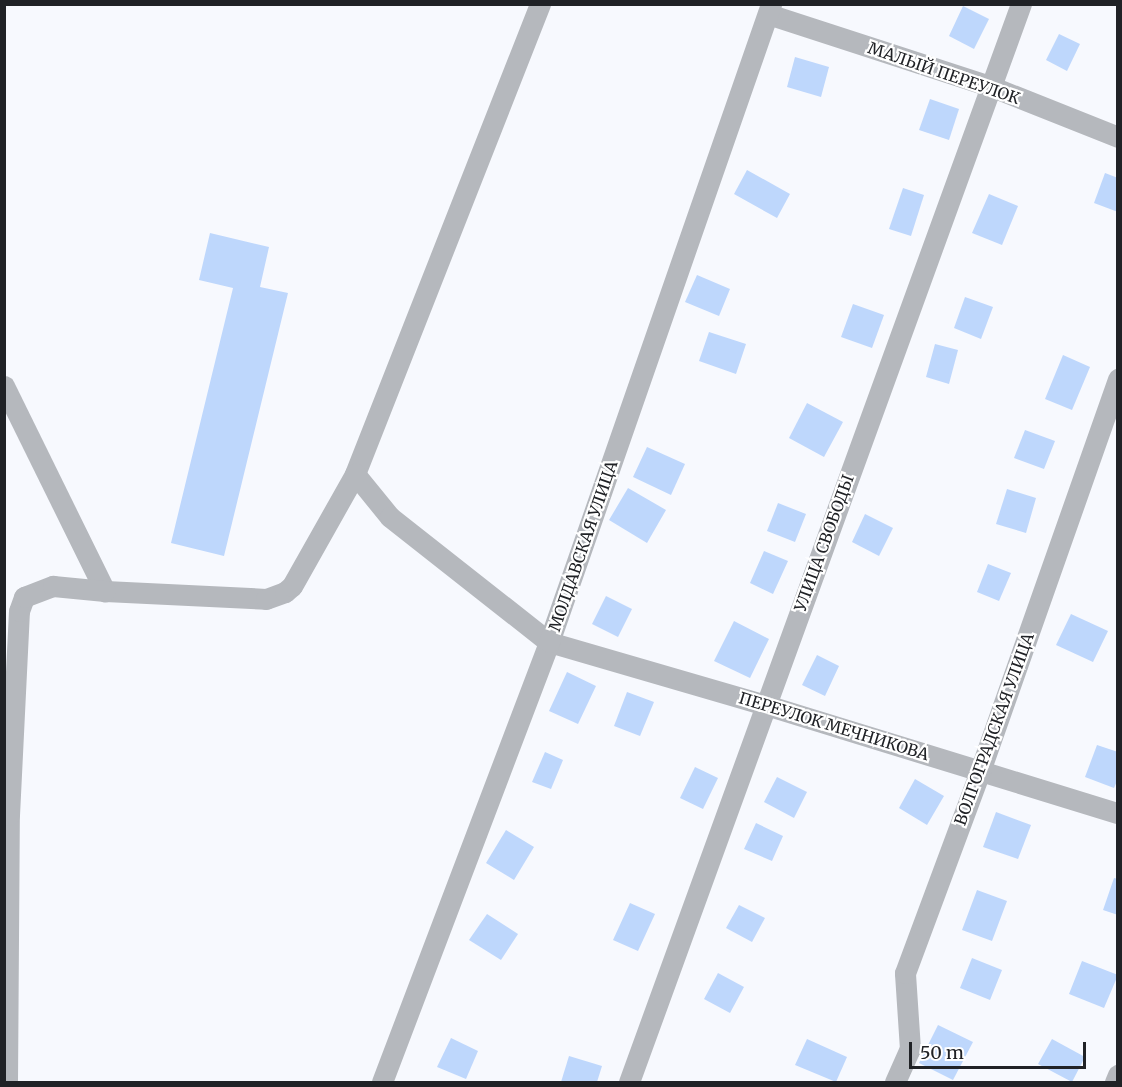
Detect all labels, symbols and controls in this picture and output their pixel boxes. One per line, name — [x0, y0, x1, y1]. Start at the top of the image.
street label: МАЛЫЙ ПЕРЕУЛОК — [866, 38, 1022, 108]
street label: МОЛДАВСКАЯ УЛИЦА — [545, 458, 621, 634]
street label: УЛИЦА СВОБОДЫ — [790, 472, 858, 614]
street label: ВОЛГОГРАДСКАЯ УЛИЦА — [950, 630, 1038, 828]
street label: ПЕРЕУЛОК МЕЧНИКОВА — [737, 688, 931, 764]
scale bar — [912, 1030, 1089, 1068]
text: 50 m — [920, 1041, 964, 1064]

